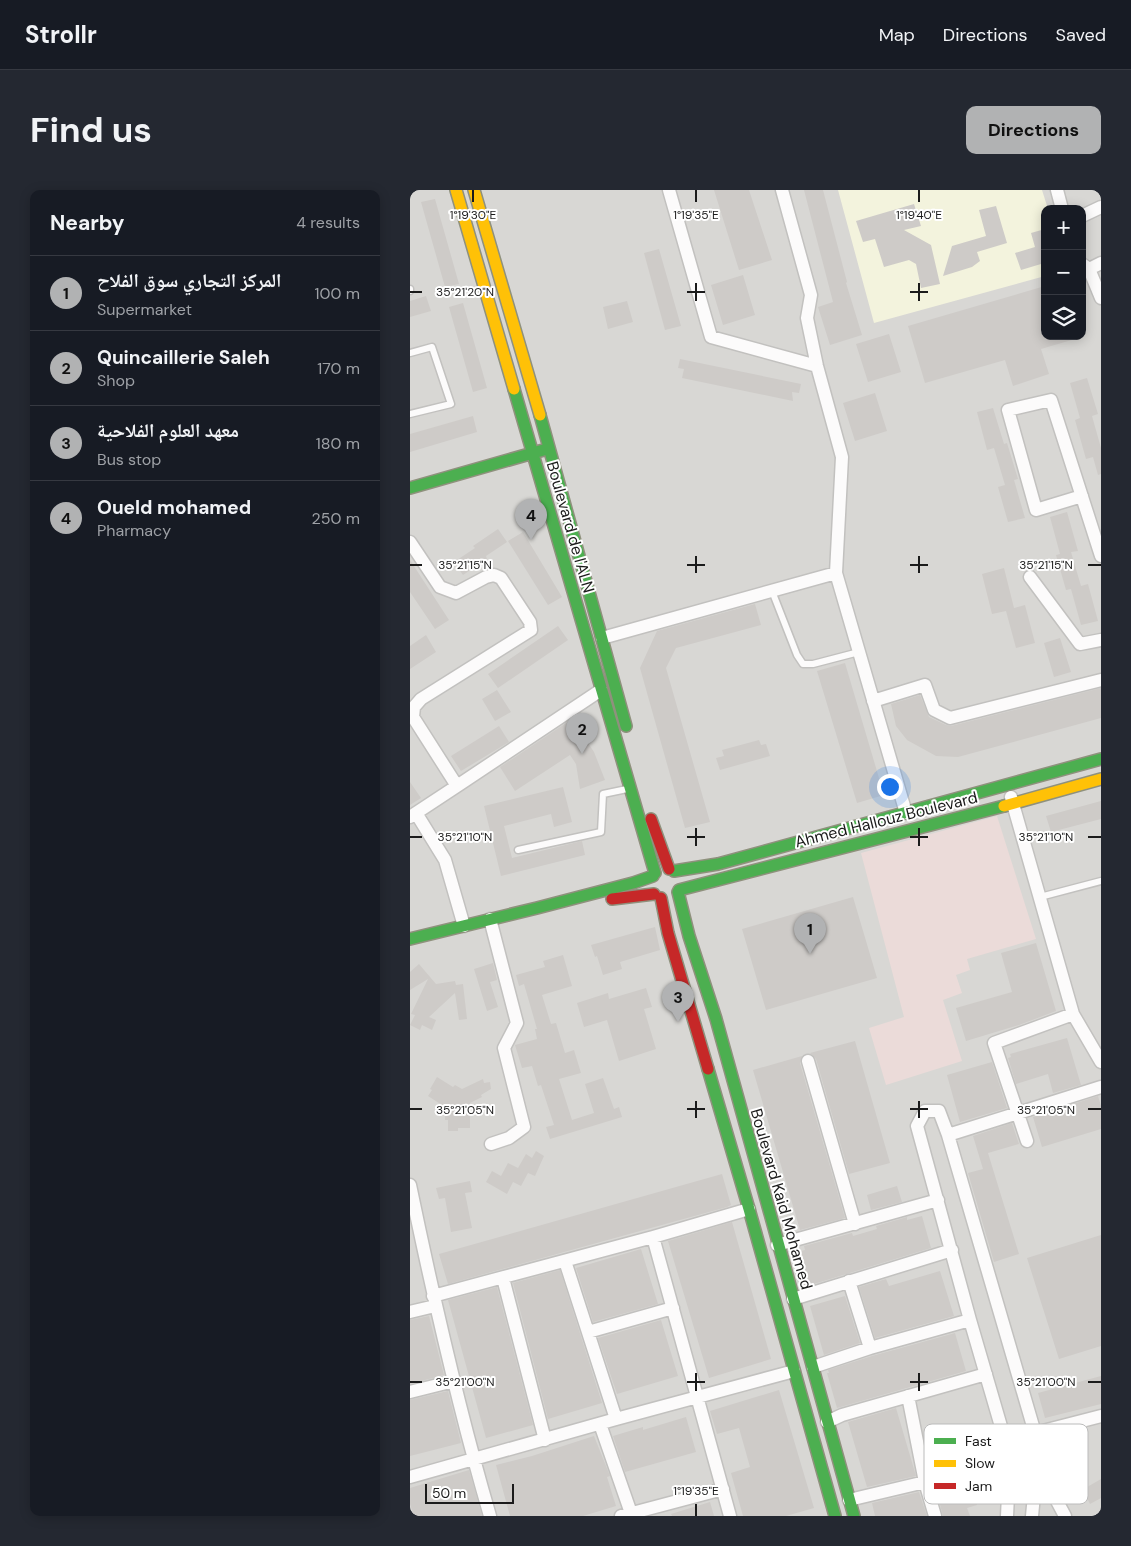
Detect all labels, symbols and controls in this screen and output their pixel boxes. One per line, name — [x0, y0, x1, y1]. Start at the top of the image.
text: Strollr — [25, 19, 97, 50]
text: Map — [879, 23, 915, 47]
text: Directions — [943, 23, 1028, 47]
text: Saved — [1056, 23, 1106, 47]
button: Directions — [966, 106, 1101, 154]
text: Find us — [30, 107, 152, 153]
map controls — [1041, 205, 1086, 340]
button: + — [1041, 205, 1086, 250]
text: 1°19'30"E — [450, 207, 497, 223]
text: 1°19'35"E — [673, 207, 719, 223]
text: 1°19'40"E — [896, 207, 942, 223]
text: Nearby — [50, 209, 124, 237]
text: 4 results — [296, 212, 360, 233]
button: − — [1041, 250, 1086, 295]
text: المركز التجاري سوق الفلاح — [97, 268, 282, 293]
text: 1 — [63, 283, 69, 304]
text: 100 m — [315, 283, 360, 304]
text: 35°21'20"N — [436, 284, 494, 300]
button: layers — [1041, 295, 1086, 340]
text: Supermarket — [97, 299, 192, 320]
text: Quincaillerie Saleh — [97, 345, 270, 370]
text: 2 — [61, 358, 71, 379]
text: 170 m — [317, 358, 360, 379]
text: Shop — [97, 370, 135, 391]
text: معهد العلوم الفلاحية — [97, 418, 239, 443]
text: 3 — [61, 433, 71, 454]
text: 180 m — [316, 433, 360, 454]
text: Bus stop — [97, 449, 161, 470]
street label: Boulevard de l'ALN — [542, 459, 599, 595]
text: Oueld mohamed — [97, 495, 251, 520]
pin: 4 — [515, 499, 547, 540]
text: 4 — [61, 508, 71, 529]
text: 250 m — [312, 508, 360, 529]
text: Pharmacy — [97, 520, 171, 541]
text: 35°21'15"N — [438, 557, 492, 573]
text: 35°21'15"N — [1019, 557, 1073, 573]
pin: 2 — [566, 713, 598, 754]
your location — [877, 774, 903, 800]
street label: Ahmed Hallouz Boulevard — [793, 787, 980, 852]
text: 35°21'10"N — [438, 829, 492, 845]
text: 35°21'10"N — [1019, 829, 1073, 845]
pin: 1 — [794, 913, 826, 954]
pin: 3 — [662, 981, 694, 1022]
text: 35°21'05"N — [436, 1102, 494, 1118]
text: 35°21'05"N — [1017, 1102, 1075, 1118]
street label: Boulevard Kaid Mohamed — [746, 1106, 817, 1292]
text: 35°21'00"N — [435, 1374, 495, 1390]
text: 35°21'00"N — [1016, 1374, 1076, 1390]
legend — [924, 1424, 1088, 1504]
text: Fast — [965, 1432, 992, 1450]
text: Slow — [965, 1454, 995, 1472]
text: Jam — [965, 1477, 992, 1495]
scale bar — [425, 1481, 514, 1504]
text: 1°19'35"E — [673, 1483, 719, 1499]
text: 50 m — [432, 1484, 466, 1502]

